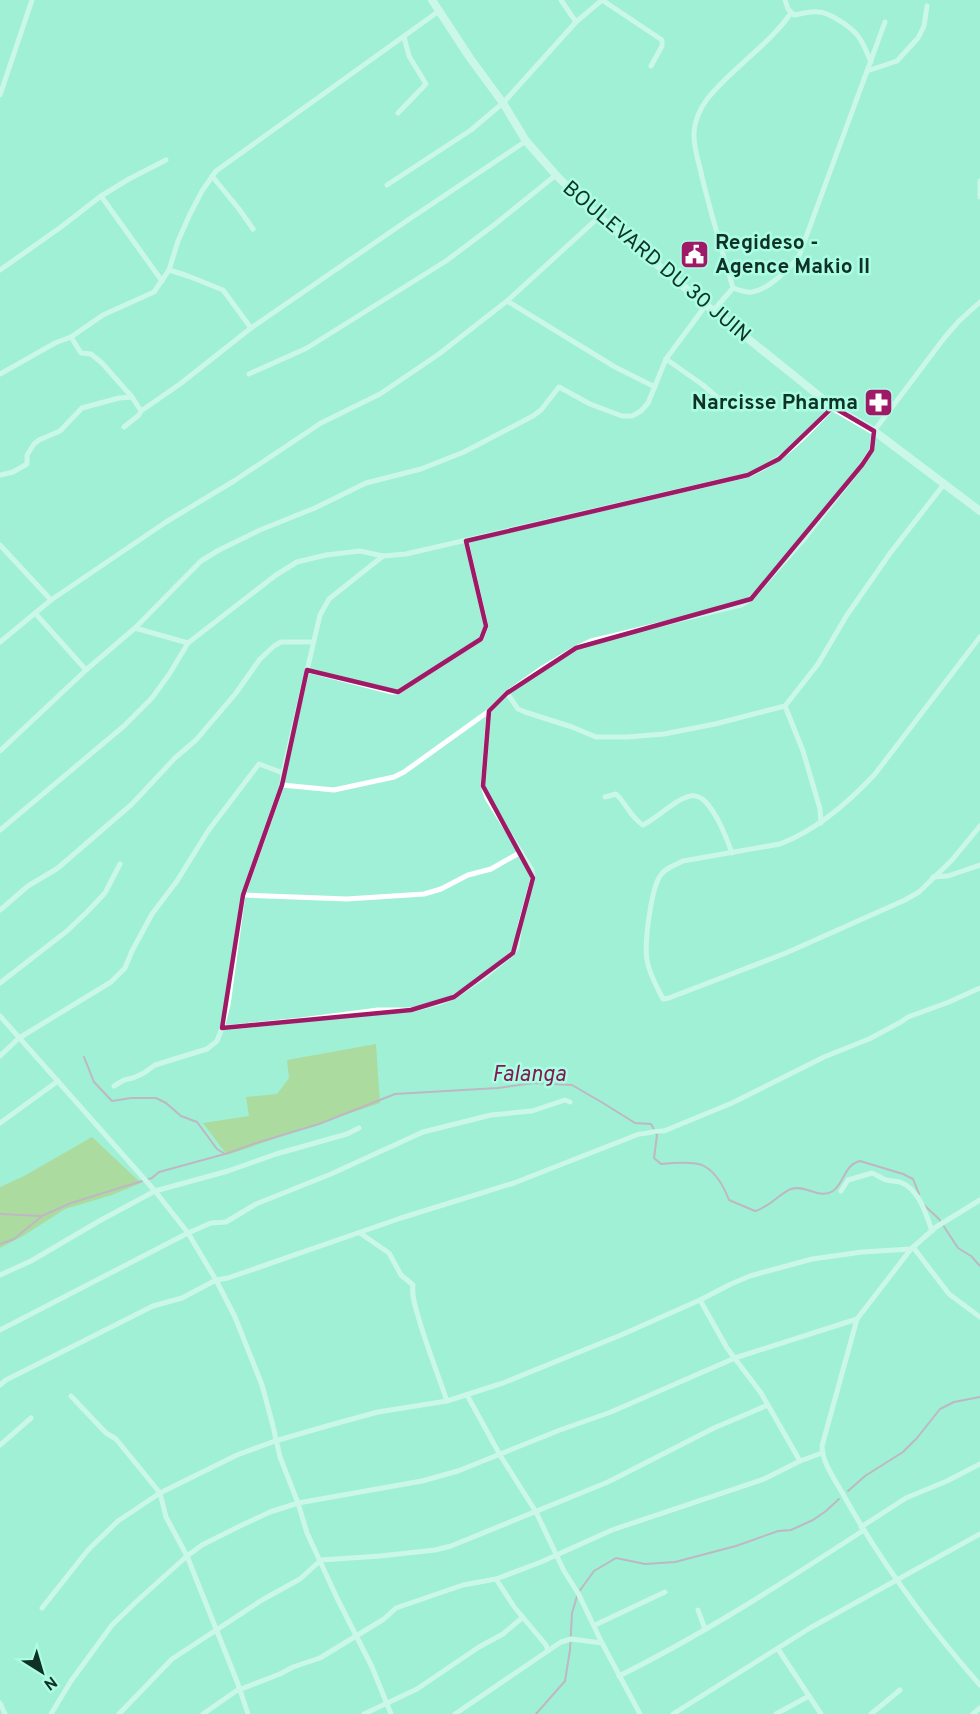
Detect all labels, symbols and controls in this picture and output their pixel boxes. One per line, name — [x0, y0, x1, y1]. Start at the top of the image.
street label: BOULEVARD DU 30 JUIN — [556, 175, 756, 349]
place label: Regideso - Agence Makio II — [715, 230, 870, 281]
public building icon: Regideso - Agence Makio II — [678, 238, 710, 270]
pharmacy icon: Narcisse Pharma — [863, 386, 895, 418]
place label: Narcisse Pharma — [692, 390, 858, 417]
water label: Falanga — [492, 1062, 567, 1089]
north arrow — [12, 1642, 72, 1702]
text: N — [39, 1671, 60, 1694]

